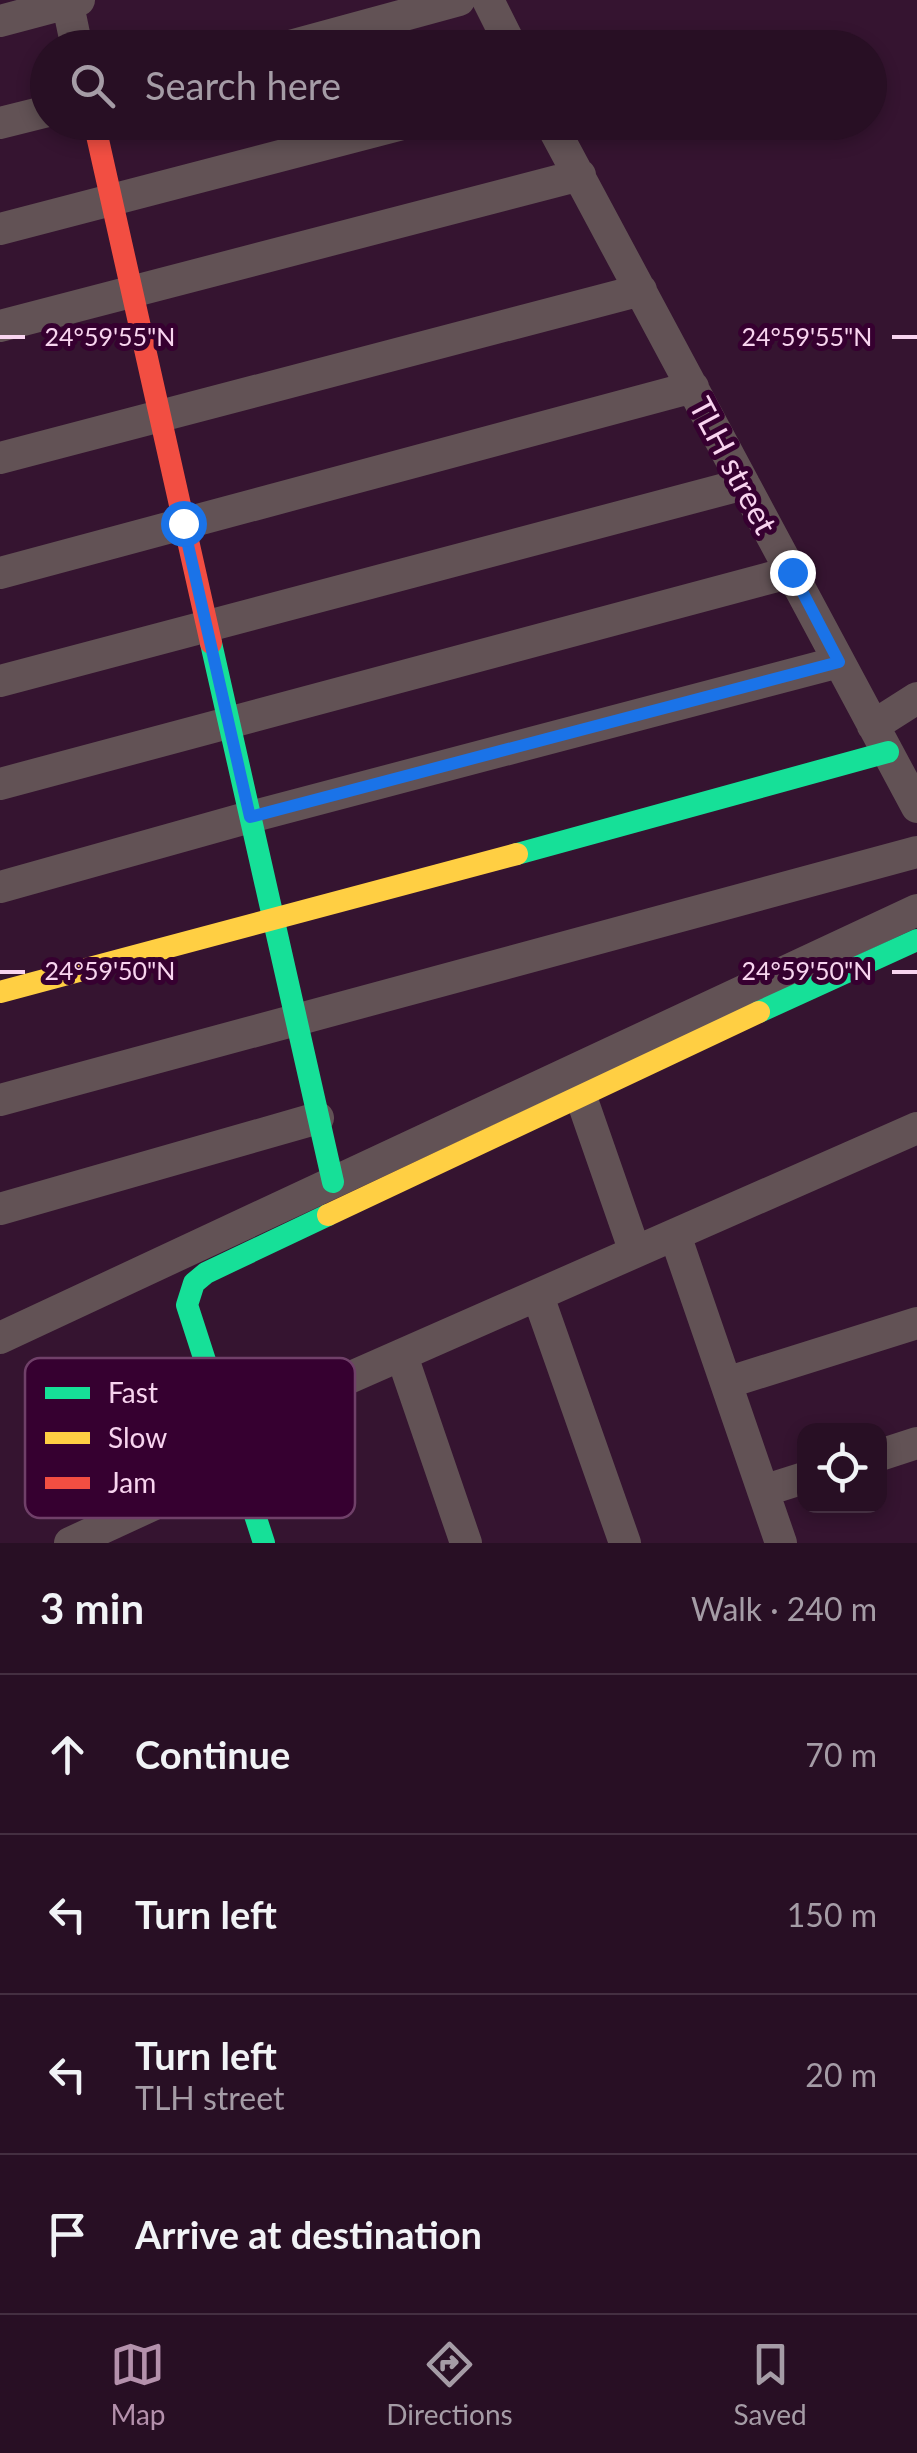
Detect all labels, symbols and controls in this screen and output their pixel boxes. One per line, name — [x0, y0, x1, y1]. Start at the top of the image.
search box — [30, 30, 887, 140]
icon: search — [65, 58, 120, 113]
text: Search here — [145, 62, 341, 108]
text: 24°59'55"N — [45, 321, 175, 351]
text: 24°59'55"N — [742, 321, 872, 351]
street label: TLH street — [682, 390, 787, 541]
route start — [161, 501, 207, 547]
route end — [770, 550, 816, 596]
text: 24°59'50"N — [45, 955, 175, 985]
text: 24°59'50"N — [742, 955, 872, 985]
legend — [25, 1358, 355, 1518]
text: Fast — [108, 1375, 158, 1409]
text: Slow — [108, 1420, 167, 1454]
map controls — [797, 1423, 887, 1513]
button: locate — [797, 1423, 887, 1513]
text: Jam — [108, 1465, 156, 1499]
text: 3 min — [40, 1583, 144, 1633]
text: Walk · 240 m — [691, 1589, 877, 1628]
icon: ahead — [40, 1727, 95, 1782]
text: Continue — [135, 1731, 290, 1777]
text: 70 m — [805, 1735, 877, 1774]
icon: left — [40, 1887, 95, 1942]
text: Turn left — [135, 1891, 277, 1937]
text: 150 m — [787, 1895, 877, 1934]
text: Turn left — [135, 2032, 277, 2078]
icon: left — [40, 2047, 95, 2102]
text: 20 m — [805, 2055, 877, 2094]
text: TLH street — [135, 2078, 284, 2117]
icon: arrive — [40, 2207, 95, 2262]
text: Arrive at destination — [135, 2211, 482, 2257]
tab: Map — [110, 2337, 166, 2431]
tab: Directions — [386, 2337, 513, 2431]
tab: Saved — [733, 2337, 807, 2431]

